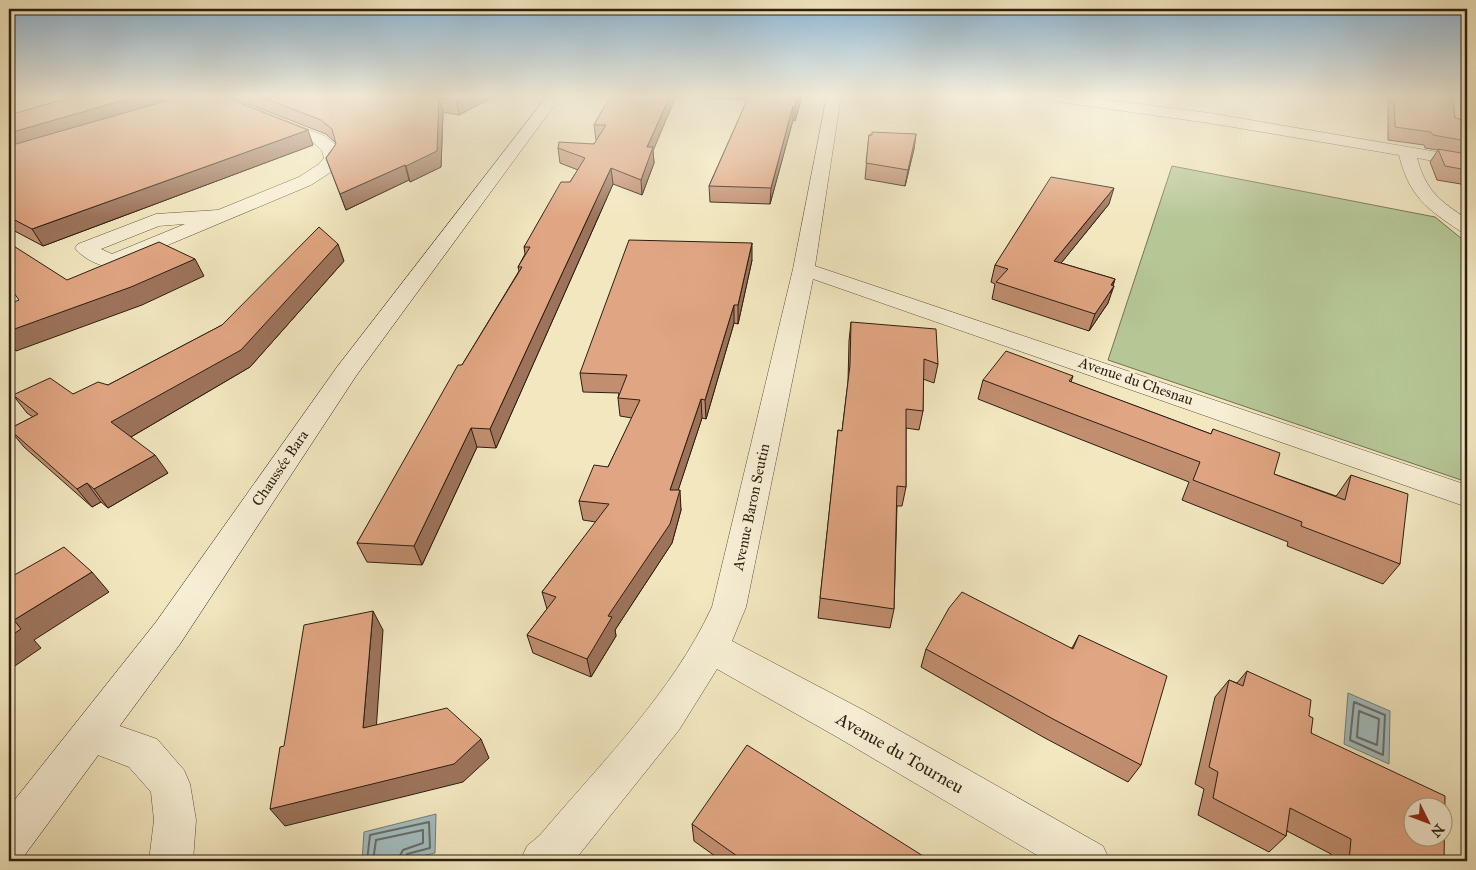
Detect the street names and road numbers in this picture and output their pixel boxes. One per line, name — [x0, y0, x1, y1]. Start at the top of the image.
street label: Avenue du Chesnau — [1076, 353, 1196, 409]
street label: Chaussée Bara — [248, 426, 312, 509]
street label: Avenue Baron Seutin — [729, 442, 773, 573]
street label: Avenue du Tourneu — [831, 707, 968, 799]

